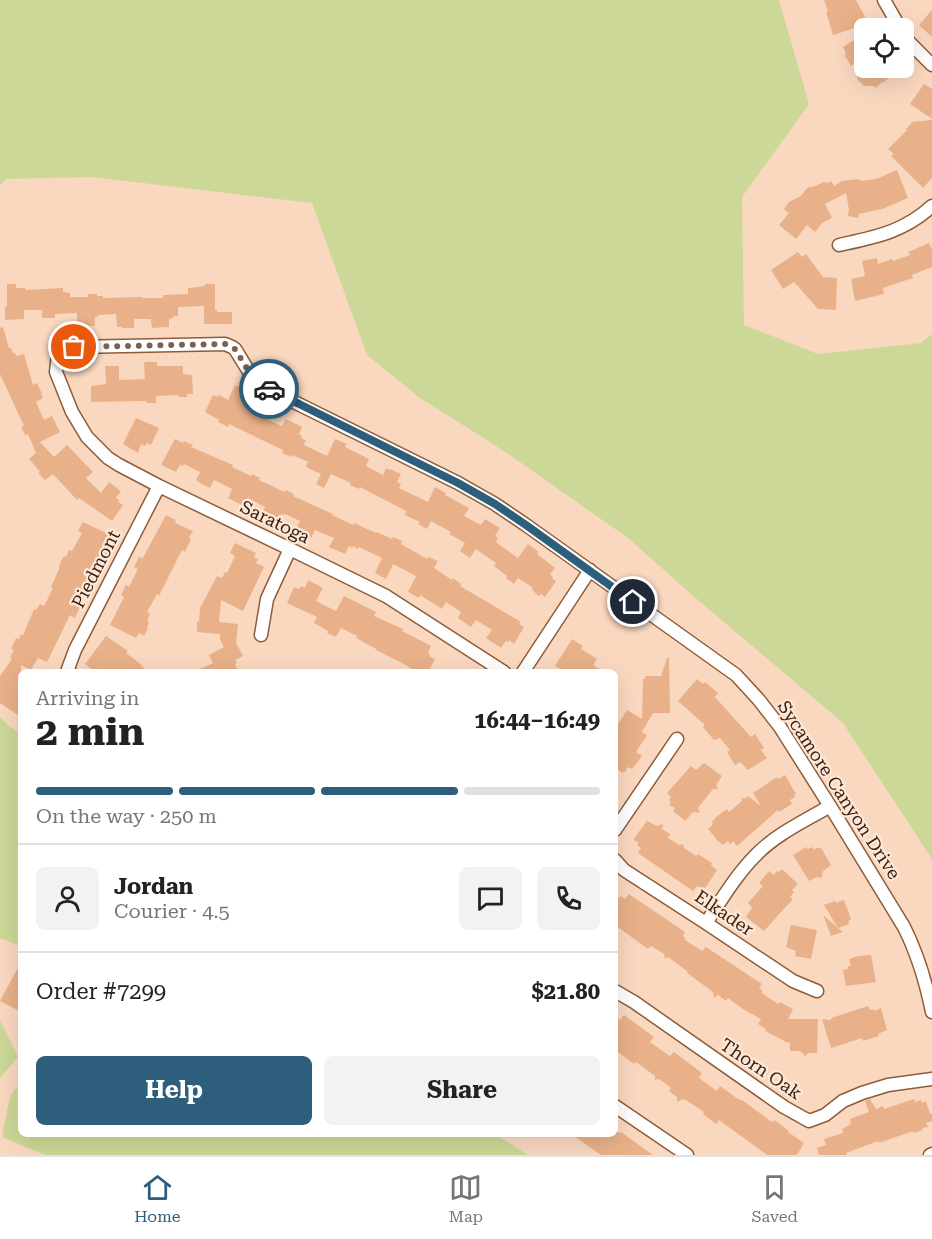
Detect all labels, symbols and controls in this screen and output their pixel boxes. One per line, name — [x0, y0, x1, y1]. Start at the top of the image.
map controls — [854, 18, 914, 78]
button: locate — [854, 18, 914, 78]
pin — [48, 321, 99, 372]
icon: bag — [57, 330, 90, 363]
courier — [239, 359, 299, 419]
icon: car — [253, 373, 286, 406]
street label: Saratoga — [237, 496, 314, 548]
street label: Piedmont — [67, 526, 124, 611]
pin — [607, 576, 658, 627]
icon: home — [616, 585, 649, 618]
text: Arriving in — [36, 686, 139, 710]
street label: Sycamore Canyon Drive — [774, 696, 905, 883]
text: 16:44–16:49 — [474, 708, 600, 733]
text: 2 min — [36, 709, 144, 755]
text: On the way · 250 m — [36, 804, 217, 828]
button: person — [36, 867, 99, 930]
button: chat — [459, 867, 522, 930]
button: phone — [537, 867, 600, 930]
text: Jordan — [114, 874, 193, 899]
street label: Elkader — [691, 885, 758, 940]
text: Courier · 4.5 — [114, 899, 230, 923]
text: Order #7299 — [36, 979, 166, 1004]
text: $21.80 — [531, 979, 600, 1004]
street label: Thorn Oak — [717, 1034, 806, 1104]
button: Help — [36, 1056, 312, 1125]
button: Share — [324, 1056, 600, 1125]
tab: Home — [134, 1171, 181, 1226]
tab: Map — [449, 1171, 483, 1226]
tab: Saved — [751, 1171, 798, 1226]

